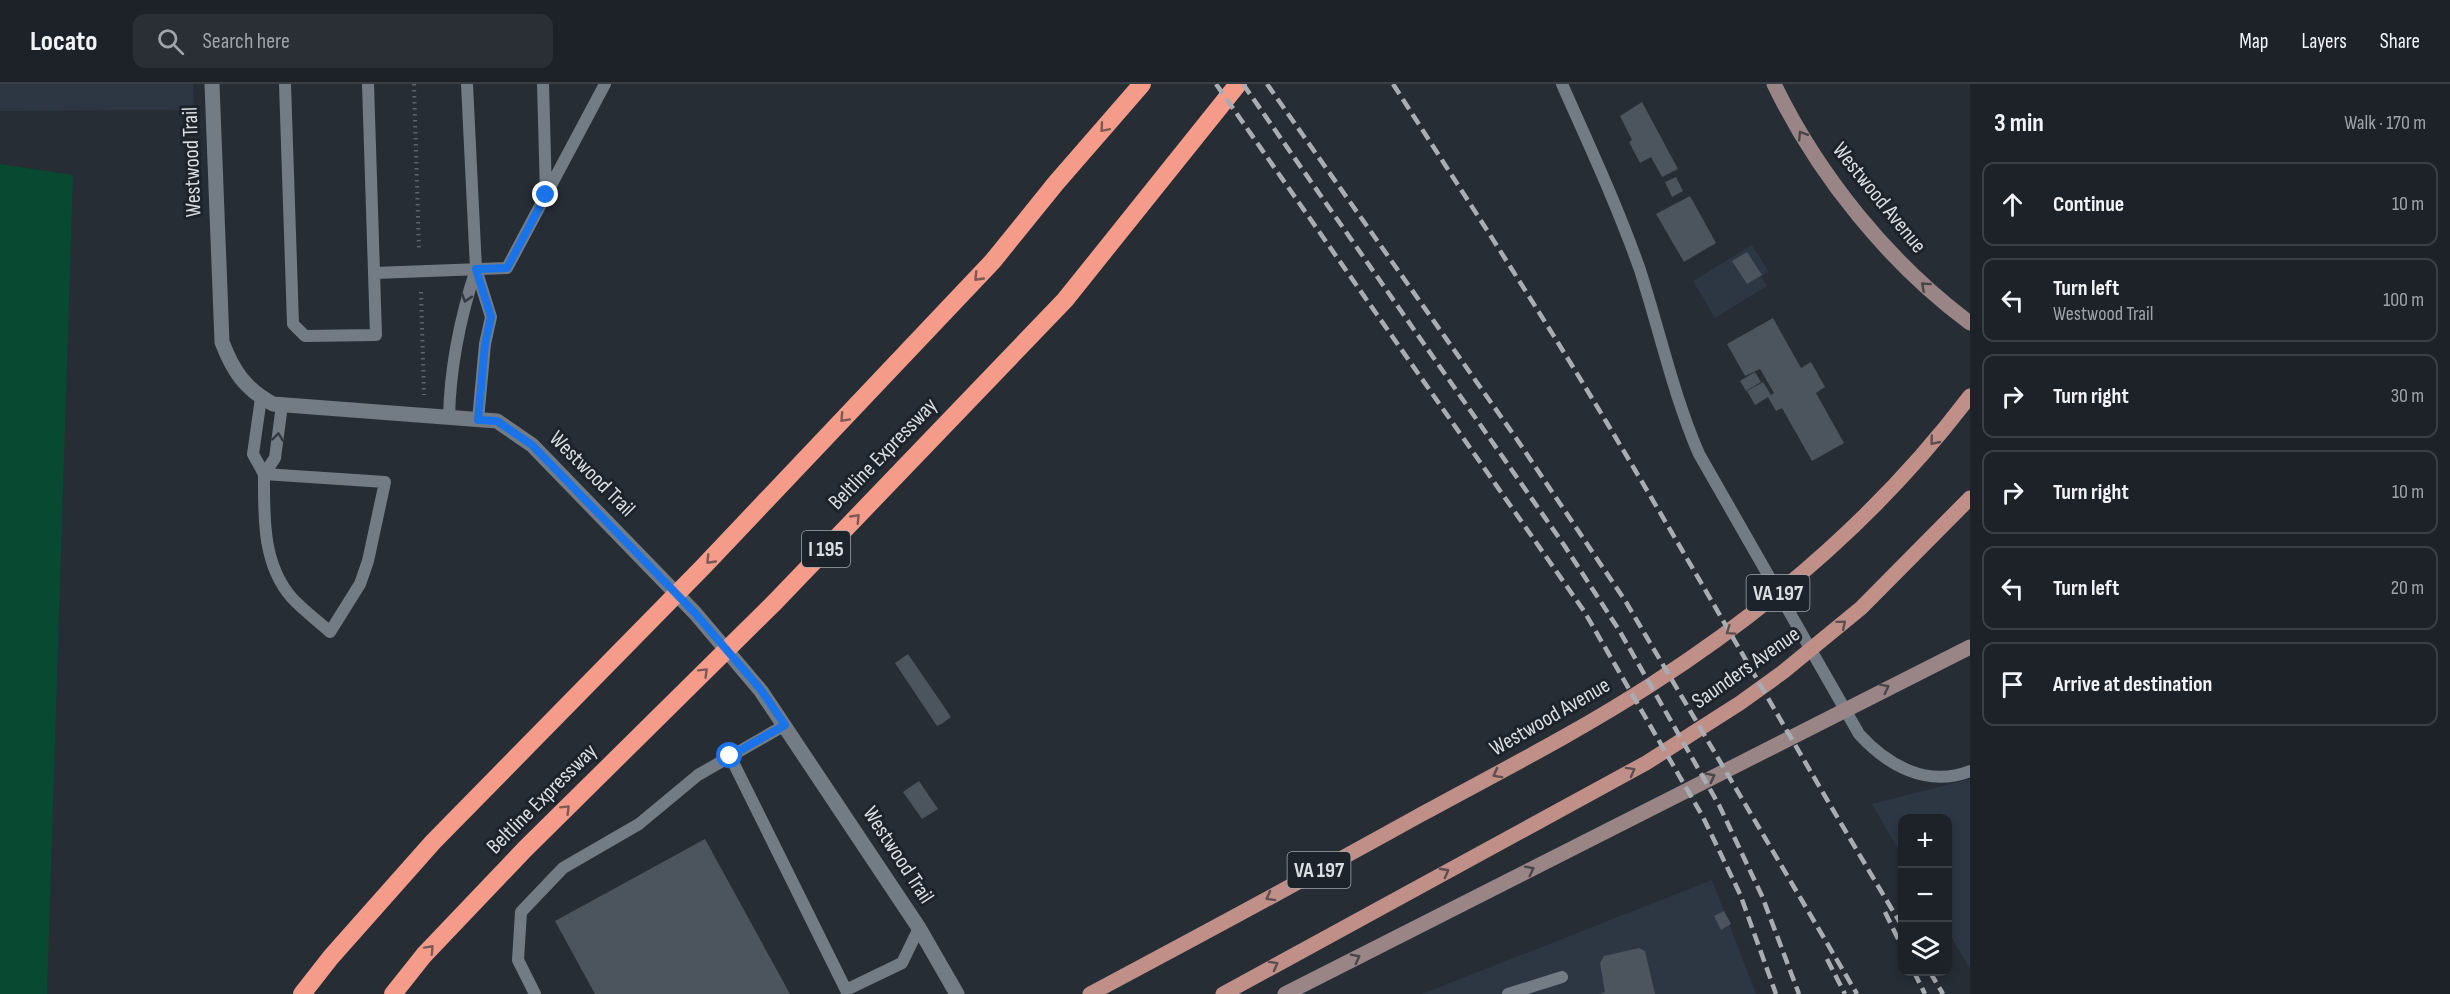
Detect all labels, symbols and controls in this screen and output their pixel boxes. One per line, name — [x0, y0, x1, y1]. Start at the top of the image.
search box — [133, 14, 553, 68]
text: Locato — [30, 25, 97, 58]
icon: search — [154, 25, 187, 58]
text: Search here — [202, 28, 290, 55]
text: Map — [2239, 29, 2268, 54]
text: Layers — [2301, 29, 2347, 54]
text: Share — [2380, 29, 2420, 54]
street label: Westwood Trail — [177, 106, 207, 218]
text: 3 min — [1994, 108, 2044, 139]
text: Walk · 170 m — [2344, 111, 2426, 135]
one-way arrow — [1100, 121, 1111, 132]
one-way arrow — [1798, 131, 1810, 141]
street label: Westwood Avenue — [1826, 137, 1932, 259]
route end — [532, 181, 558, 207]
icon: ahead — [1996, 188, 2029, 221]
text: Continue — [2053, 191, 2124, 218]
text: 10 m — [2392, 192, 2424, 216]
one-way arrow — [975, 270, 986, 281]
text: Turn left — [2053, 275, 2119, 302]
one-way arrow — [1921, 282, 1932, 293]
icon: left — [1996, 284, 2029, 317]
text: 100 m — [2383, 288, 2424, 312]
one-way arrow — [461, 292, 474, 303]
text: Westwood Trail — [2053, 302, 2153, 326]
icon: right — [1996, 380, 2029, 413]
text: Turn right — [2053, 383, 2129, 410]
text: 30 m — [2391, 384, 2424, 408]
street label: Beltline Expressway — [823, 392, 944, 516]
one-way arrow — [840, 411, 851, 422]
street label: Westwood Trail — [543, 425, 641, 523]
one-way arrow — [271, 432, 284, 441]
one-way arrow — [1930, 435, 1941, 446]
icon: right — [1996, 476, 2029, 509]
text: Turn right — [2053, 479, 2129, 506]
text: 10 m — [2392, 480, 2424, 504]
one-way arrow — [848, 514, 859, 525]
road number: I 195 — [802, 531, 850, 567]
one-way arrow — [706, 552, 717, 563]
icon: left — [1996, 572, 2029, 605]
road number: VA 197 — [1746, 575, 1810, 611]
text: Turn left — [2053, 575, 2119, 602]
text: 20 m — [2391, 576, 2424, 600]
one-way arrow — [1835, 620, 1846, 631]
street label: Saunders Avenue — [1687, 621, 1805, 715]
one-way arrow — [1725, 624, 1736, 635]
one-way arrow — [698, 668, 708, 679]
icon: arrive — [1996, 668, 2029, 701]
text: Arrive at destination — [2053, 671, 2212, 698]
street label: Westwood Avenue — [1485, 672, 1615, 762]
one-way arrow — [1878, 684, 1889, 696]
street label: Beltline Expressway — [481, 738, 603, 860]
route start — [716, 742, 742, 768]
one-way arrow — [1492, 767, 1503, 778]
one-way arrow — [1625, 767, 1635, 778]
one-way arrow — [1705, 773, 1715, 784]
street label: Westwood Trail — [857, 801, 939, 909]
one-way arrow — [559, 805, 569, 816]
map controls — [1898, 814, 1952, 976]
button: + — [1898, 814, 1952, 868]
road number: VA 197 — [1288, 852, 1350, 888]
one-way arrow — [1524, 865, 1535, 877]
one-way arrow — [1439, 868, 1449, 879]
button: − — [1898, 868, 1952, 922]
one-way arrow — [1266, 890, 1276, 901]
button: layers — [1898, 922, 1952, 976]
one-way arrow — [423, 946, 434, 957]
one-way arrow — [1350, 954, 1360, 965]
one-way arrow — [1268, 961, 1278, 973]

